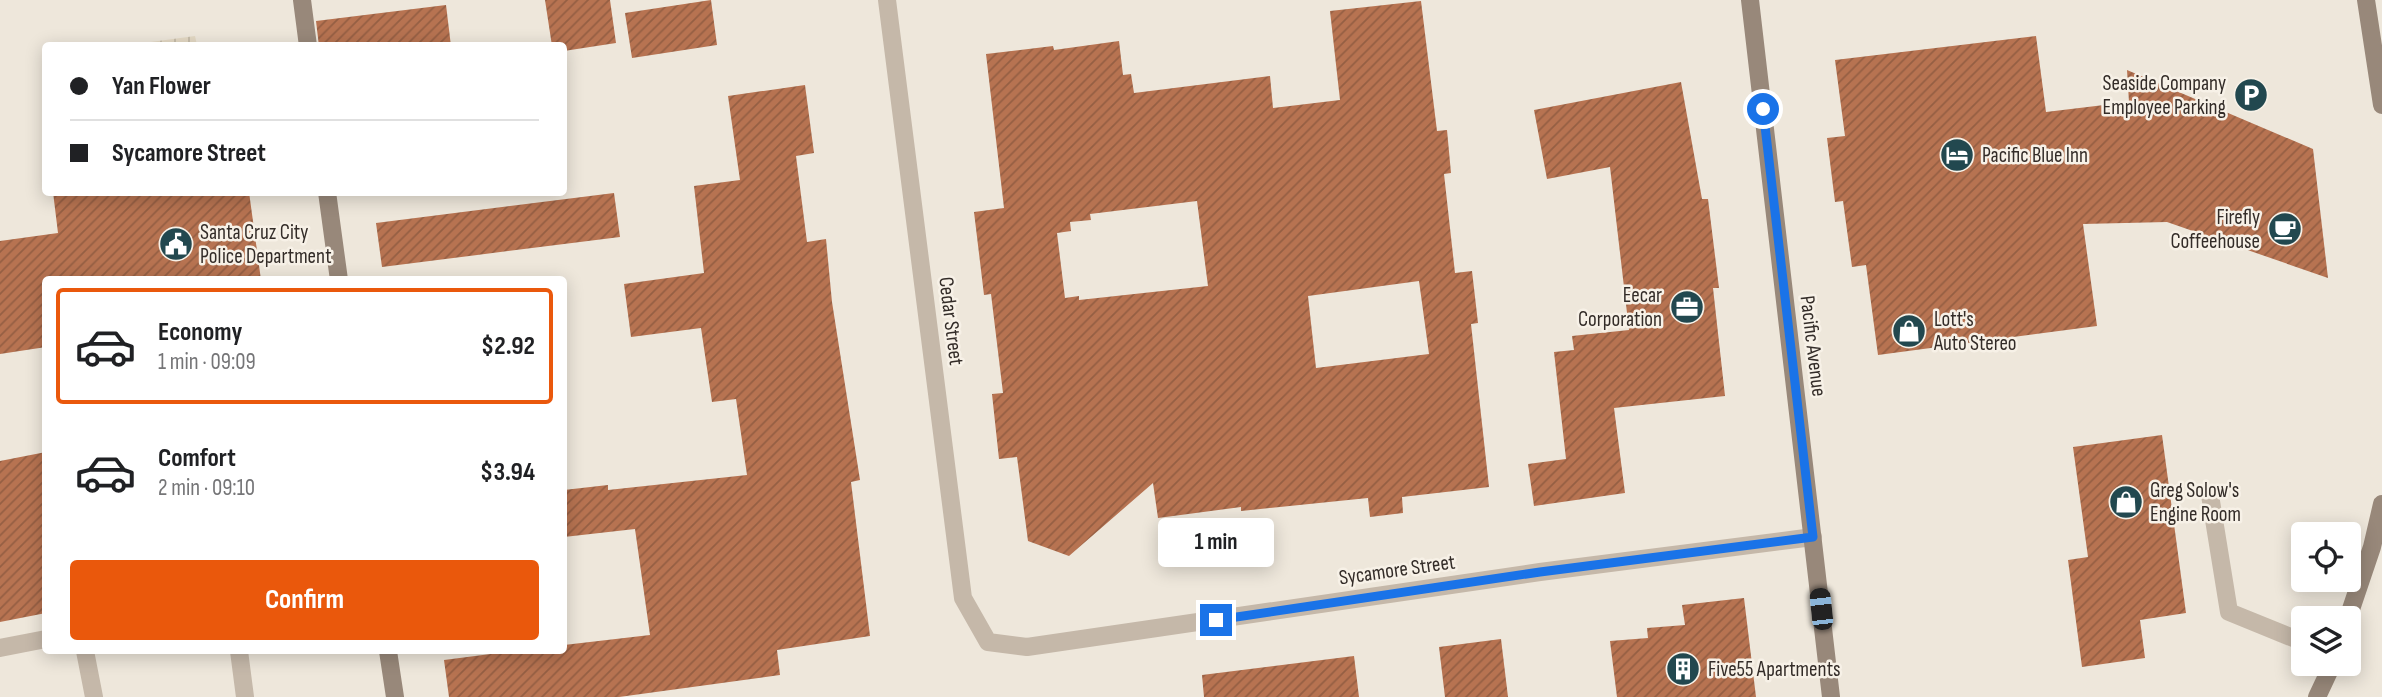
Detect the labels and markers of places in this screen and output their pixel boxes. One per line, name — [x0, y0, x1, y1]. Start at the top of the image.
place label: Seaside Company Employee Parking — [2103, 71, 2226, 120]
parking icon: Seaside Company Employee Parking — [2232, 76, 2270, 114]
hotel icon: Pacific Blue Inn — [1938, 136, 1976, 174]
place label: Pacific Blue Inn — [1982, 143, 2088, 168]
place label: Firefly Coffeehouse — [2170, 205, 2260, 254]
cafe icon: Firefly Coffeehouse — [2266, 210, 2304, 248]
place label: Santa Cruz City Police Department — [200, 220, 332, 269]
public building icon: Santa Cruz City Police Department — [157, 225, 195, 263]
place label: Eecar Corporation — [1578, 283, 1662, 332]
office icon: Eecar Corporation — [1668, 288, 1706, 326]
place label: Lott's Auto Stereo — [1933, 307, 2017, 356]
shop icon: Lott's Auto Stereo — [1890, 312, 1928, 350]
place label: Greg Solow's Engine Room — [2150, 478, 2241, 527]
shop icon: Greg Solow's Engine Room — [2107, 483, 2145, 521]
building icon: Five55 Apartments — [1664, 650, 1702, 688]
place label: Five55 Apartments — [1708, 657, 1840, 682]

